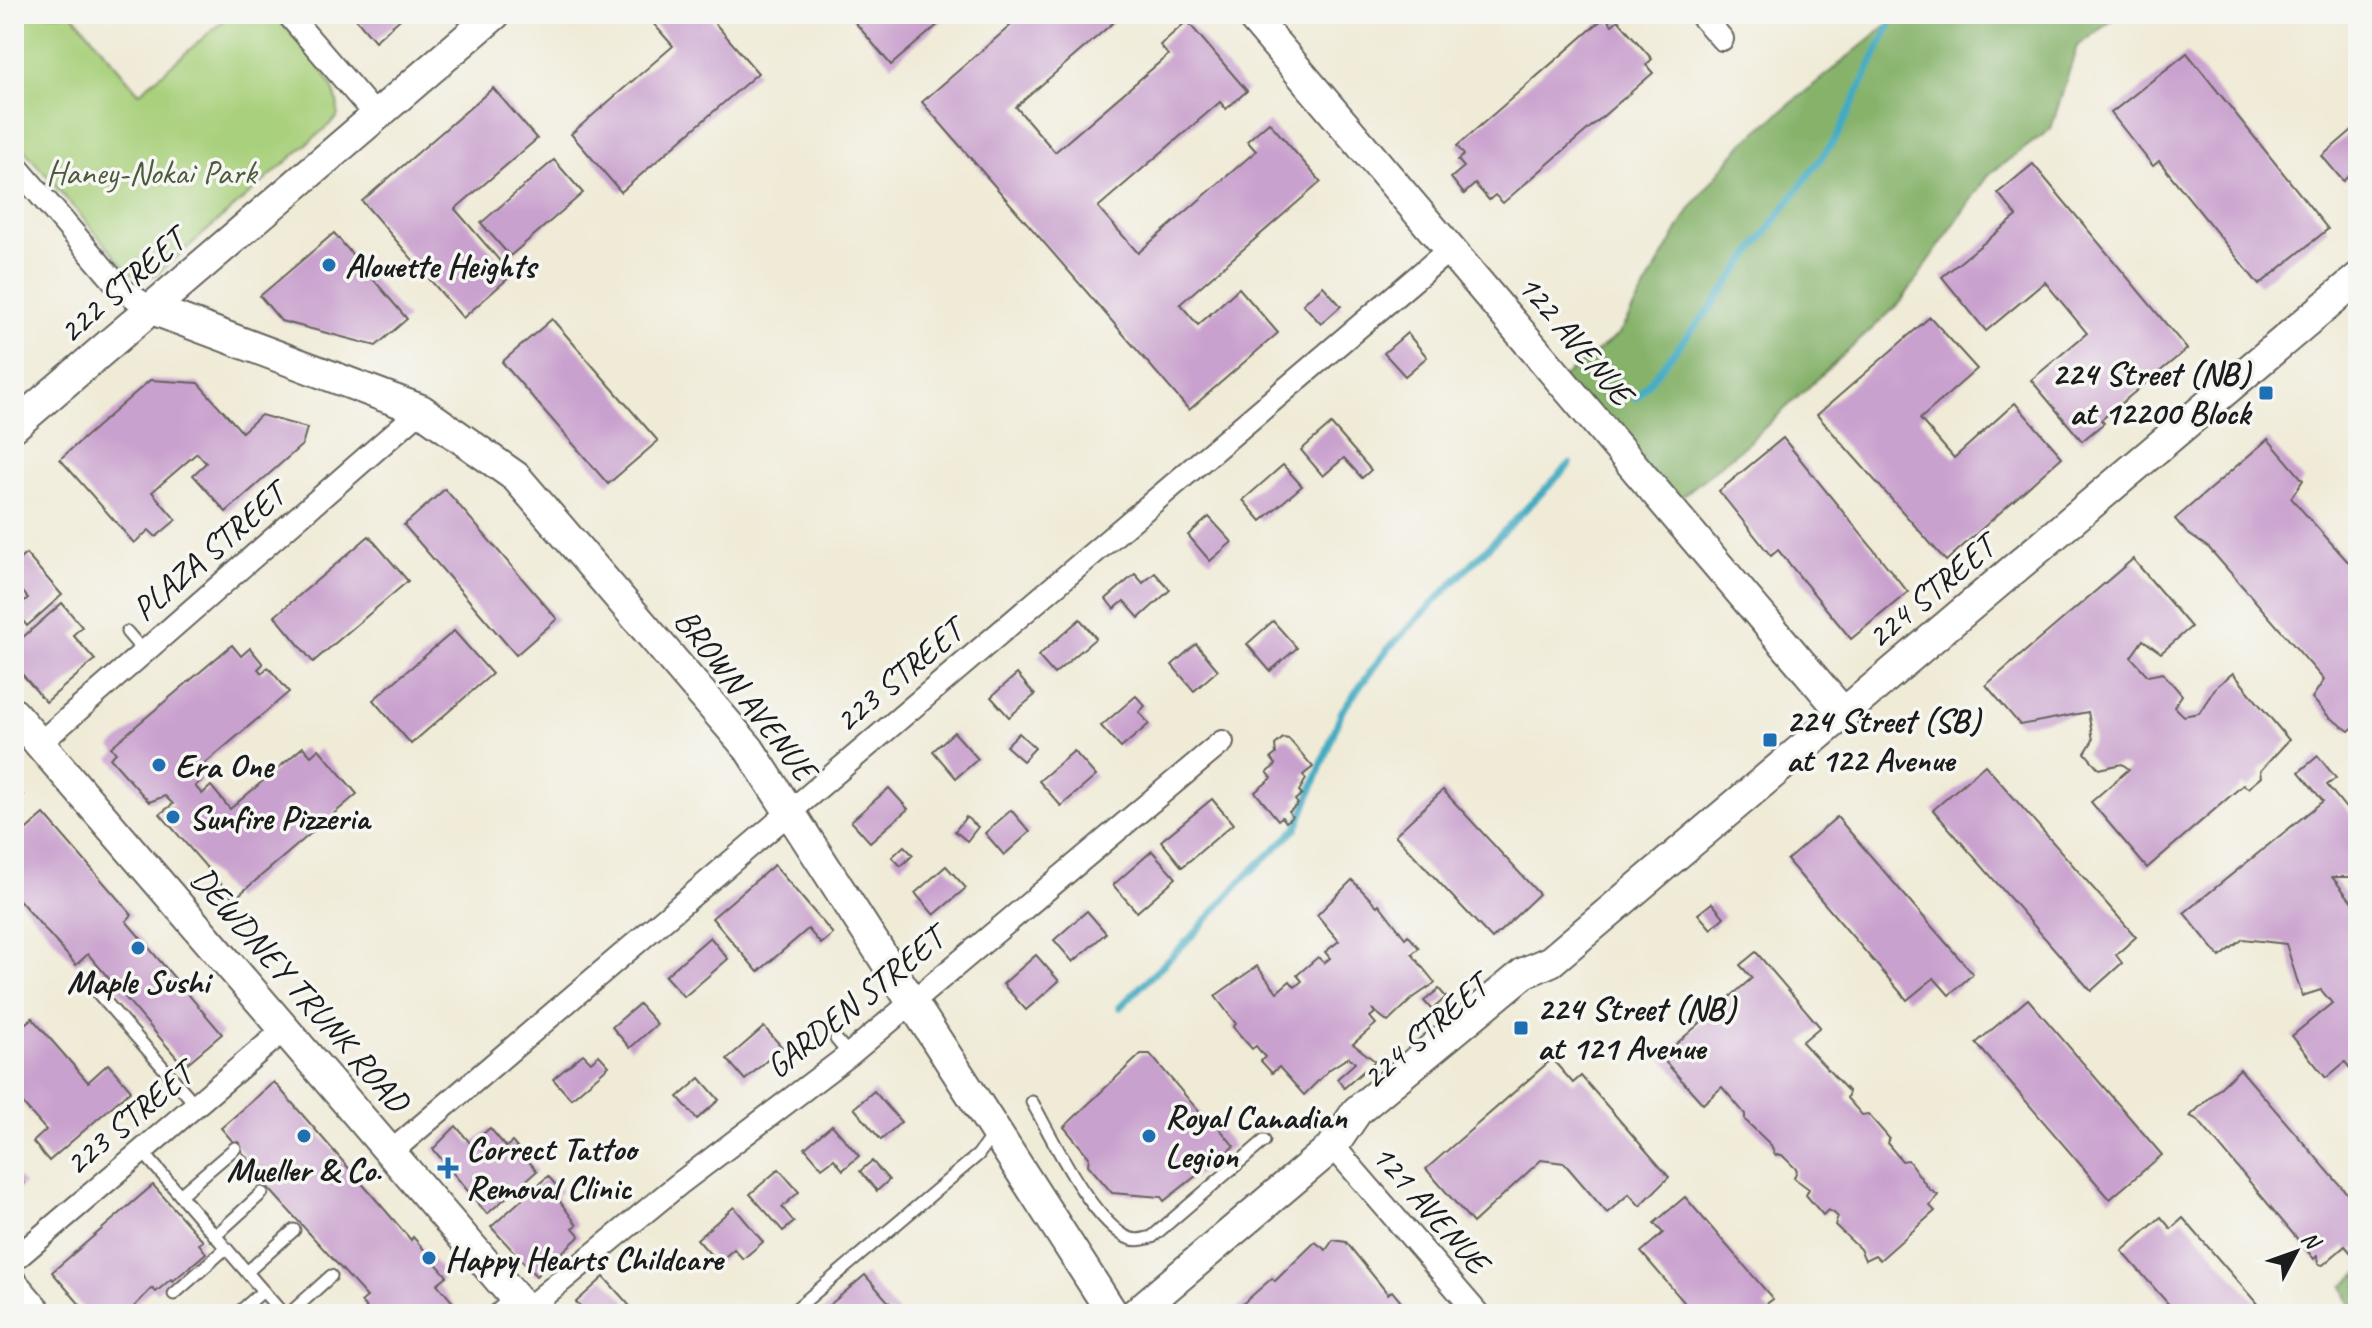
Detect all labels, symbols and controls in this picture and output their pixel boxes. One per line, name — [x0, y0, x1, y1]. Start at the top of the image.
park label: Haney-Nokai Park — [46, 151, 259, 194]
street label: 222 STREET — [49, 214, 199, 352]
place label: Alouette Heights — [345, 244, 539, 287]
marker: Alouette Heights — [320, 256, 338, 274]
street label: 122 AVENUE — [1508, 265, 1645, 417]
place label: 224 Street (NB) at 12200 Block — [2051, 352, 2253, 434]
marker: 224 Street (NB) at 12200 Block — [2257, 384, 2275, 402]
street label: PLAZA STREET — [123, 469, 299, 630]
street label: 224 STREET — [1857, 521, 2008, 657]
street label: BROWN AVENUE — [665, 600, 829, 792]
street label: 223 STREET — [825, 605, 976, 741]
place label: 224 Street (SB) at 122 Avenue — [1786, 699, 1983, 781]
marker: 224 Street (SB) at 122 Avenue — [1761, 731, 1779, 749]
place label: Era One — [175, 744, 275, 787]
marker: Era One — [150, 756, 168, 774]
place label: Sunfire Pizzeria — [189, 796, 372, 839]
marker: Sunfire Pizzeria — [164, 808, 182, 826]
street label: DEWDNEY TRUNK ROAD — [182, 858, 421, 1123]
street label: GARDEN STREET — [757, 912, 959, 1087]
marker: Maple Sushi — [129, 939, 147, 957]
place label: Maple Sushi — [67, 960, 214, 1003]
street label: 224 STREET — [1352, 960, 1502, 1098]
place label: 224 Street (NB) at 121 Avenue — [1537, 987, 1738, 1069]
marker: 224 Street (NB) at 121 Avenue — [1512, 1019, 1530, 1037]
street label: 223 STREET — [55, 1048, 206, 1184]
place label: Royal Canadian Legion — [1165, 1095, 1348, 1177]
marker: Mueller & Co. — [295, 1127, 313, 1145]
place label: Correct Tattoo Removal Clinic — [466, 1127, 640, 1209]
marker: Royal Canadian Legion — [1140, 1127, 1158, 1145]
street label: 121 AVENUE — [1363, 1135, 1501, 1285]
place label: Mueller & Co. — [227, 1148, 383, 1191]
marker: Correct Tattoo Removal Clinic — [437, 1157, 459, 1179]
north arrow — [2256, 1212, 2336, 1292]
text: N — [2295, 1225, 2328, 1256]
place label: Happy Hearts Childcare — [445, 1237, 725, 1280]
marker: Happy Hearts Childcare — [420, 1249, 438, 1267]

